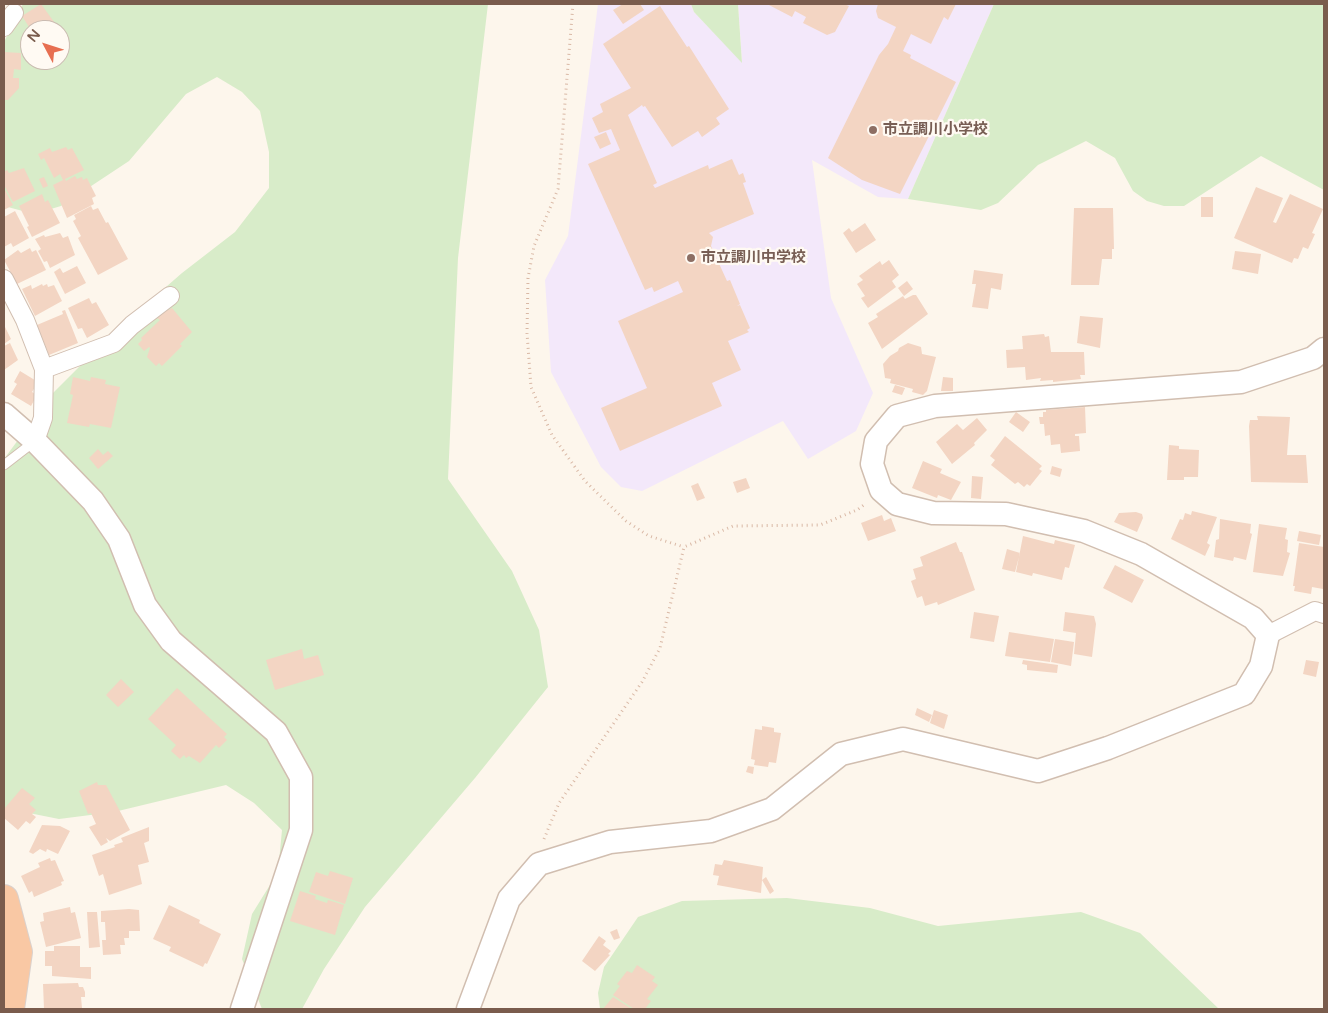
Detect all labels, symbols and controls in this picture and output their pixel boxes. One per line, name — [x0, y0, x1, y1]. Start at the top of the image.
north arrow — [20, 20, 70, 70]
text: N — [24, 26, 44, 45]
place label: 市立調川小学校 — [883, 121, 988, 139]
marker: 市立調川小学校 — [867, 124, 879, 136]
place label: 市立調川中学校 — [701, 249, 806, 267]
marker: 市立調川中学校 — [685, 252, 697, 264]

